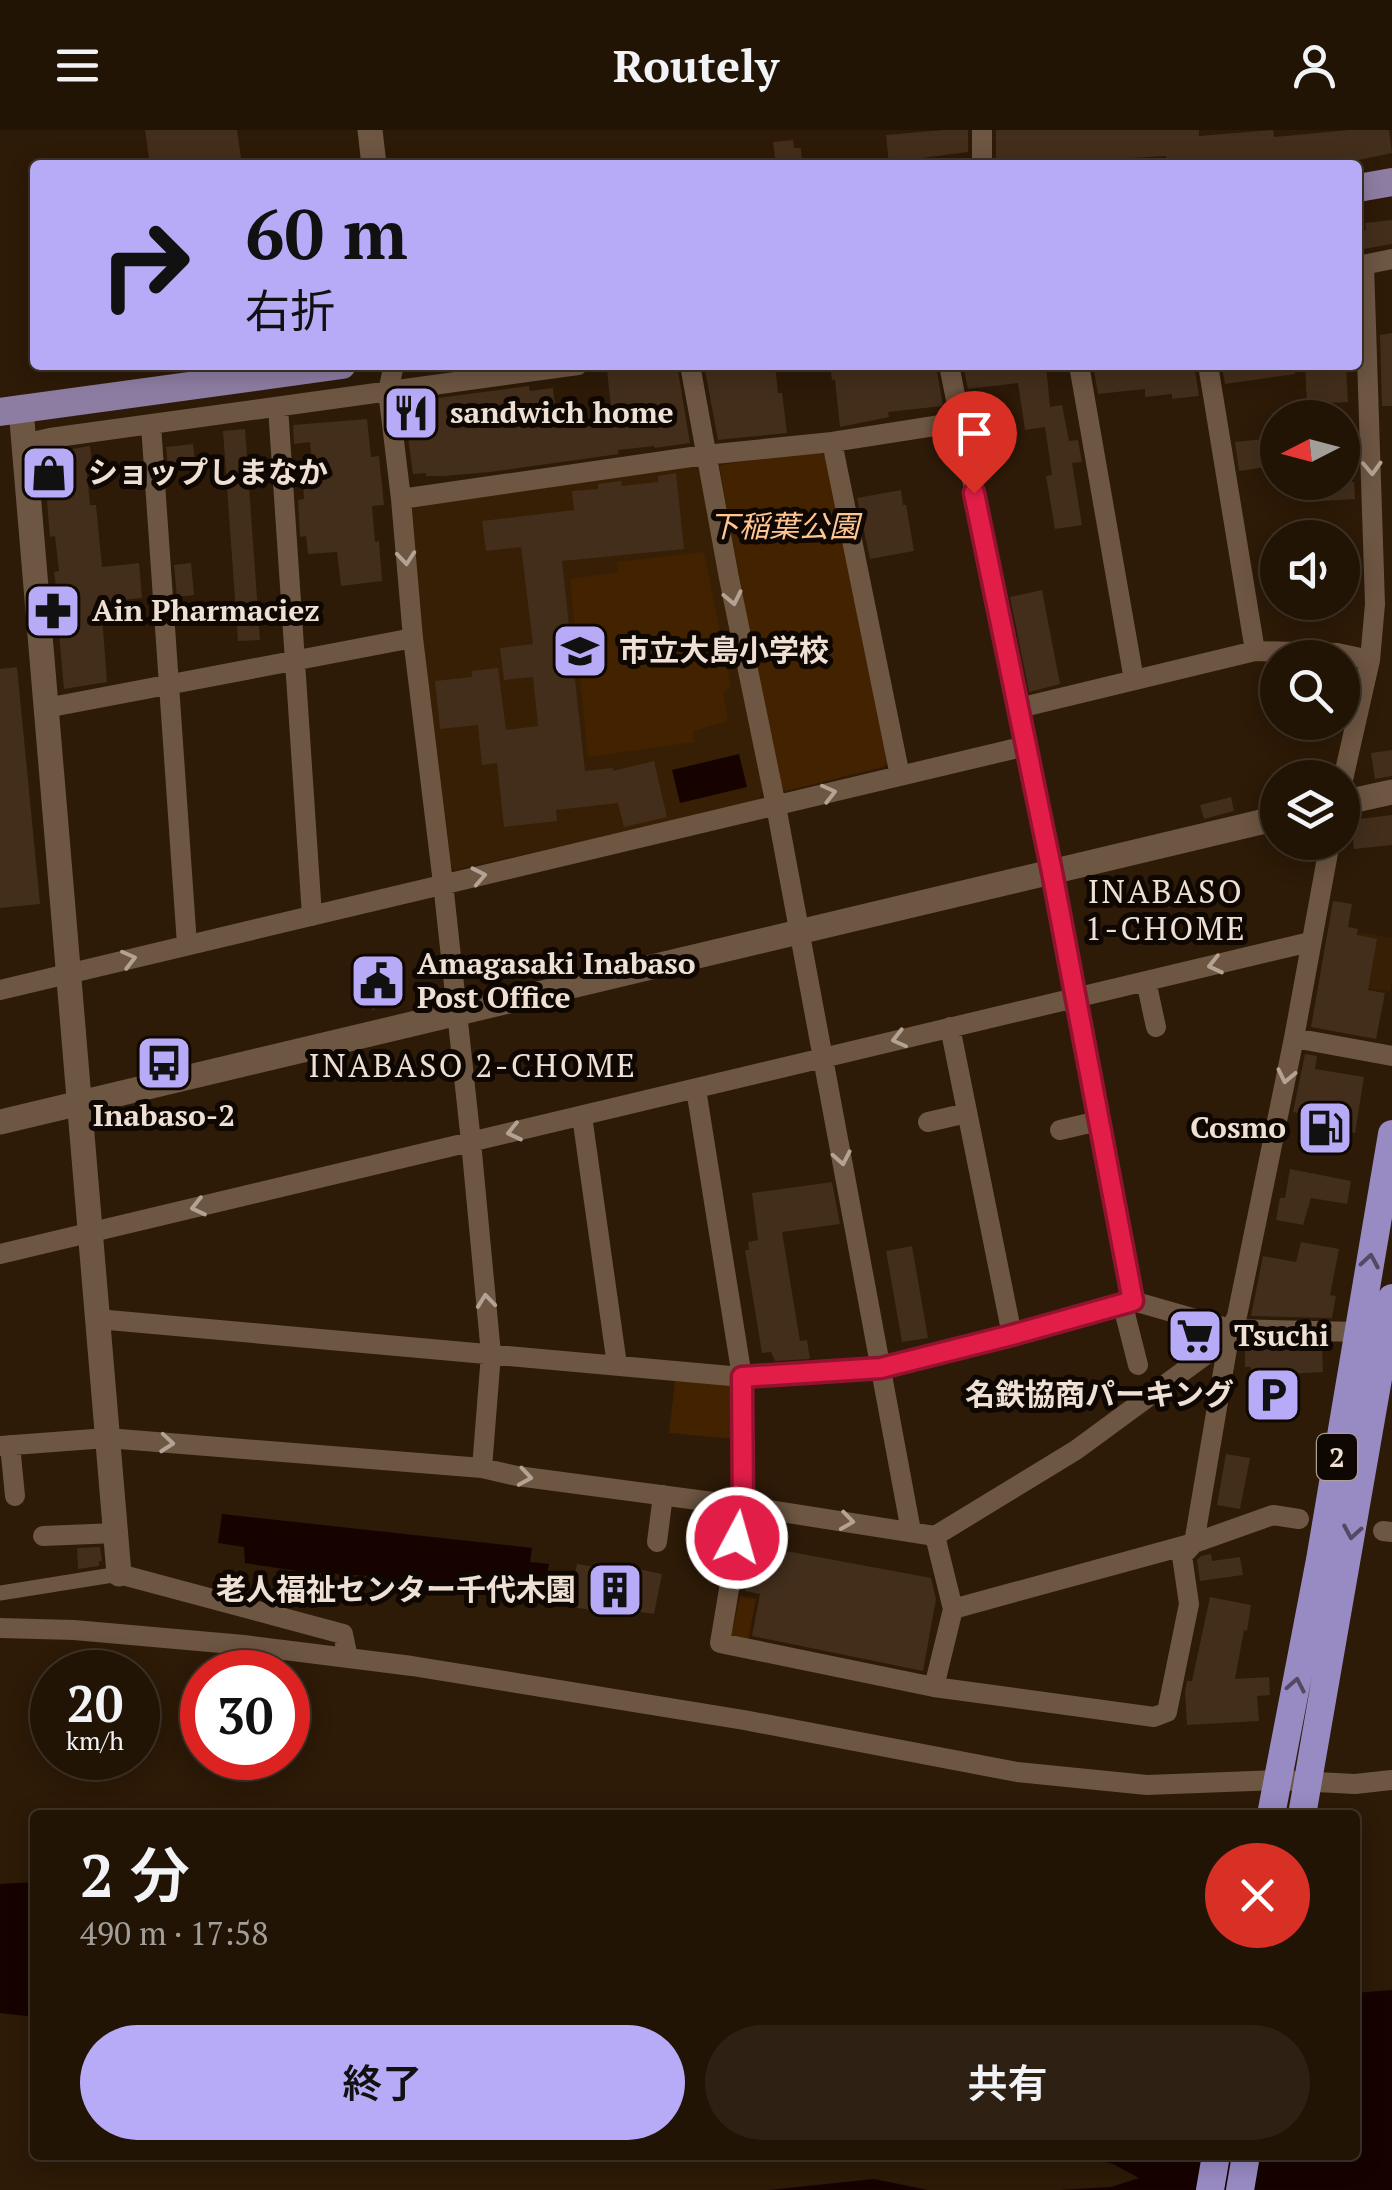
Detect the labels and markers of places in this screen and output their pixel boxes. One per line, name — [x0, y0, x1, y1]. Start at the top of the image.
restaurant icon: sandwich home — [381, 383, 441, 443]
pin — [932, 391, 1017, 494]
place label: sandwich home — [450, 392, 674, 432]
shop icon: ショップしまなか — [19, 443, 79, 503]
place label: ショップしまなか — [88, 452, 328, 492]
pharmacy icon: Ain Pharmaciez — [23, 581, 83, 641]
place label: Ain Pharmaciez — [92, 590, 320, 630]
school or university icon: 市立大島小学校 — [550, 621, 610, 681]
place label: 市立大島小学校 — [619, 630, 829, 670]
place label: Amagasaki Inabaso Post Office — [417, 943, 696, 1017]
public building icon: Amagasaki Inabaso Post Office — [348, 951, 408, 1011]
bus stop icon: Inabaso-2 — [134, 1033, 194, 1093]
place label: Inabaso-2 — [93, 1095, 235, 1135]
fuel station icon: Cosmo — [1295, 1098, 1355, 1158]
place label: Cosmo — [1190, 1107, 1286, 1147]
supermarket icon: Tsuchi — [1165, 1306, 1225, 1366]
place label: Tsuchi — [1234, 1315, 1329, 1355]
parking icon: 名鉄協商パーキング — [1243, 1365, 1303, 1425]
place label: 名鉄協商パーキング — [965, 1374, 1234, 1414]
building icon: 老人福祉センター千代木園 — [585, 1560, 645, 1620]
place label: 老人福祉センター千代木園 — [216, 1569, 576, 1609]

